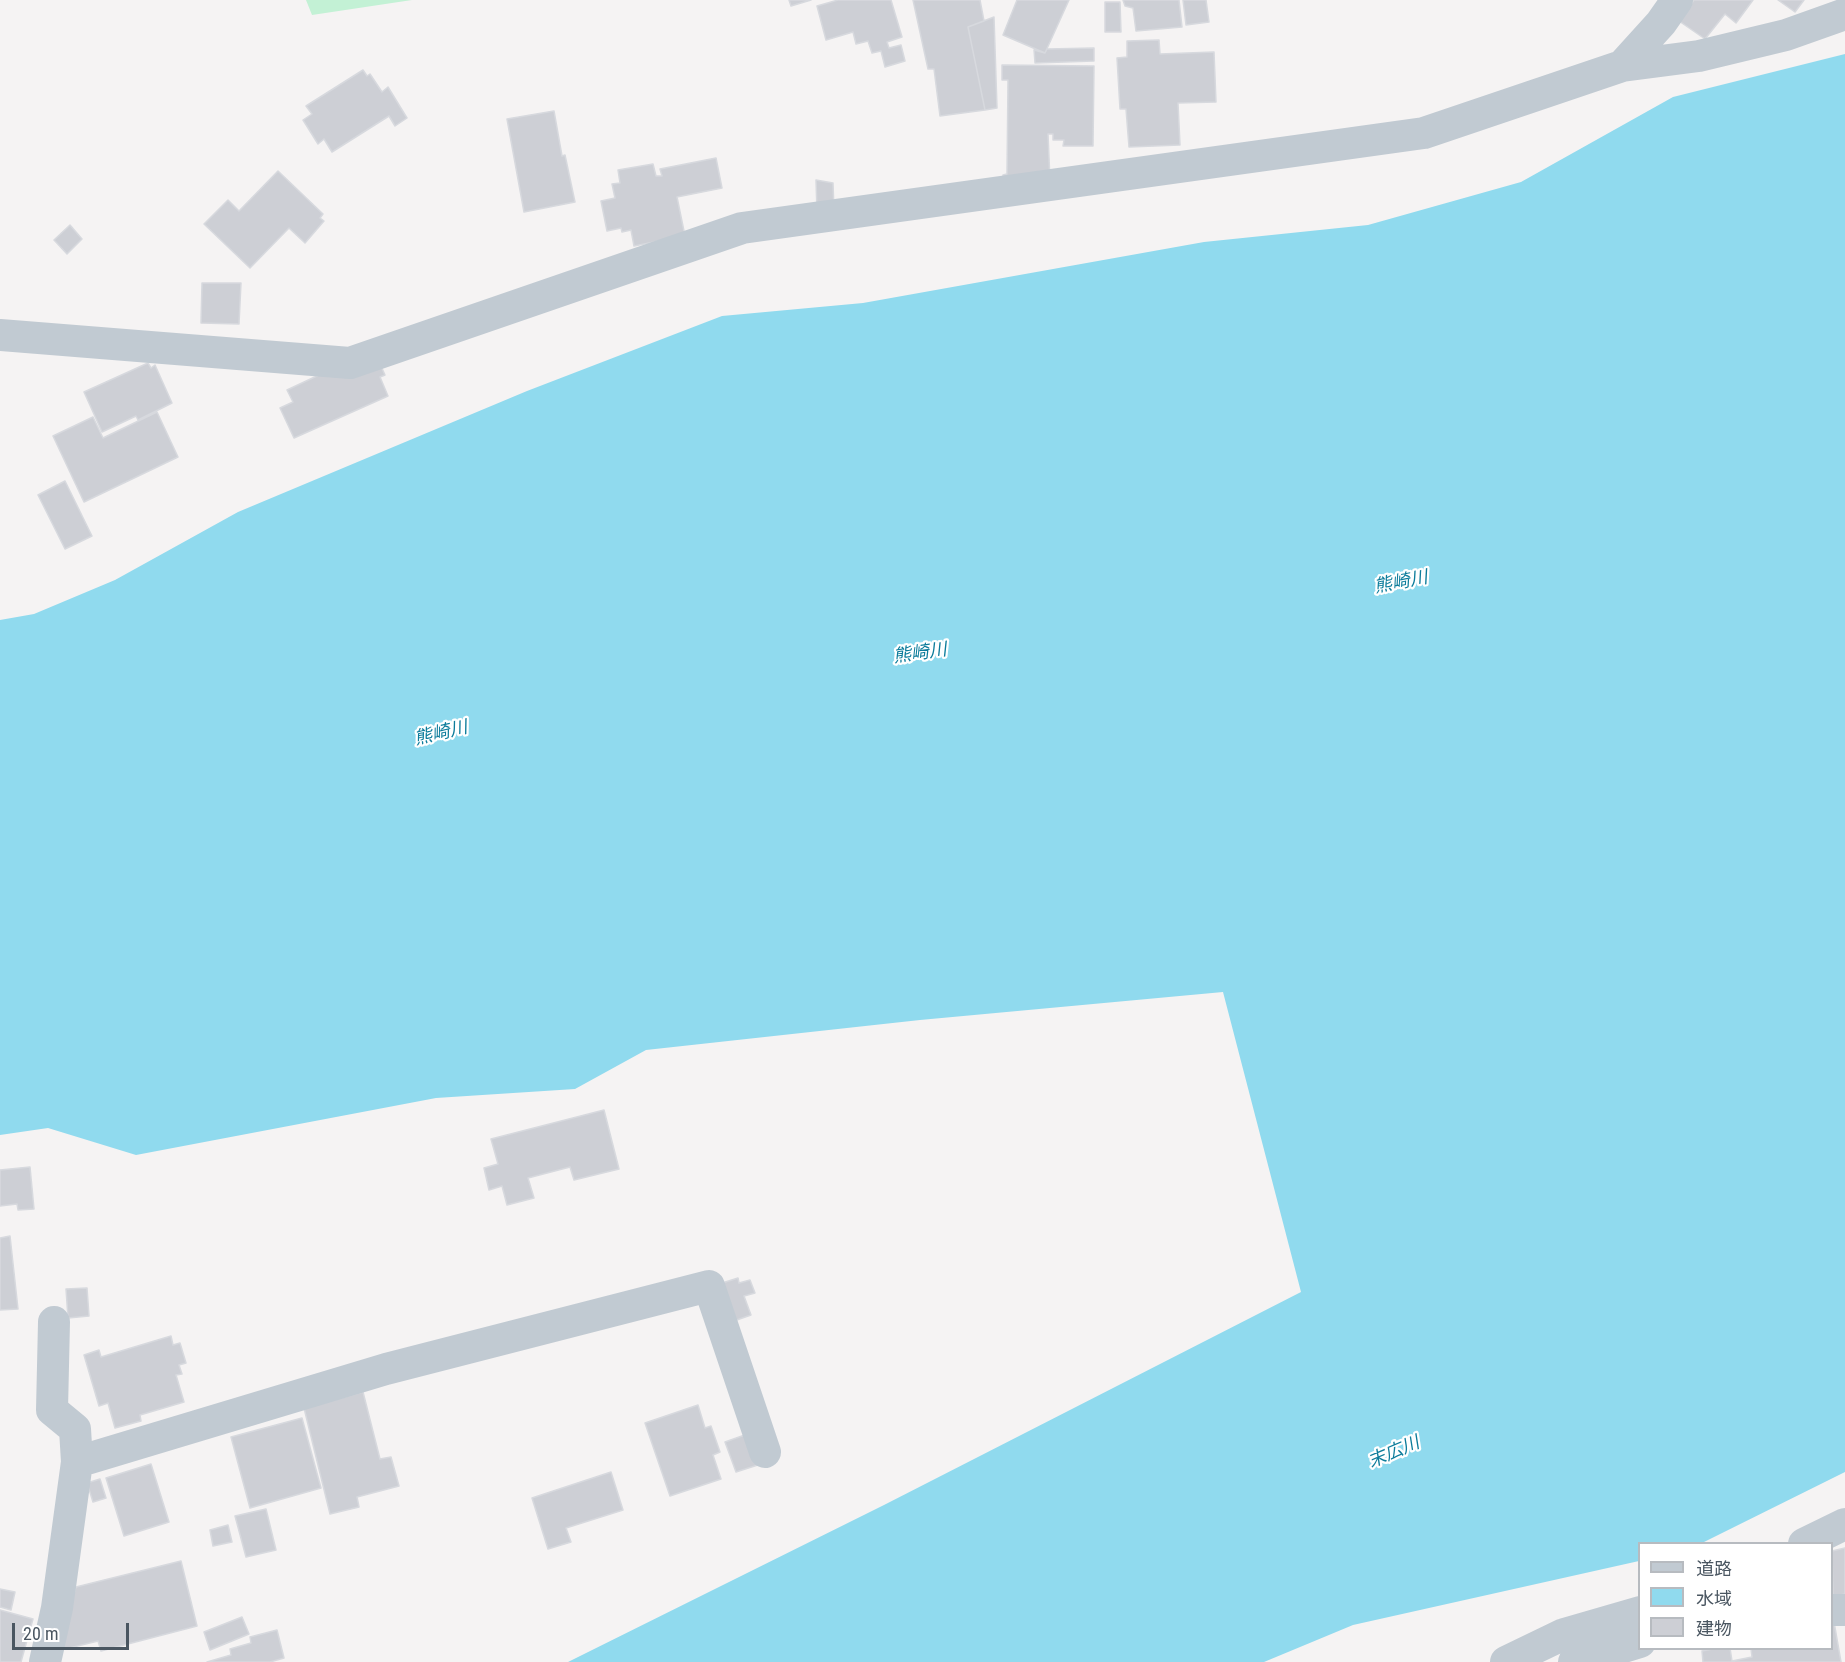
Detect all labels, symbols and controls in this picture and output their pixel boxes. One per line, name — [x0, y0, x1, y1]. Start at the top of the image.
water label: 熊崎川 — [1372, 567, 1430, 599]
water label: 熊崎川 — [892, 640, 948, 668]
water label: 熊崎川 — [412, 717, 470, 751]
water label: 末広川 — [1365, 1433, 1423, 1473]
legend — [1638, 1542, 1833, 1650]
text: 道路 — [1696, 1558, 1732, 1579]
text: 水域 — [1696, 1588, 1732, 1609]
scale bar — [15, 1611, 132, 1649]
text: 建物 — [1696, 1618, 1732, 1639]
text: 20 m — [23, 1623, 58, 1644]

